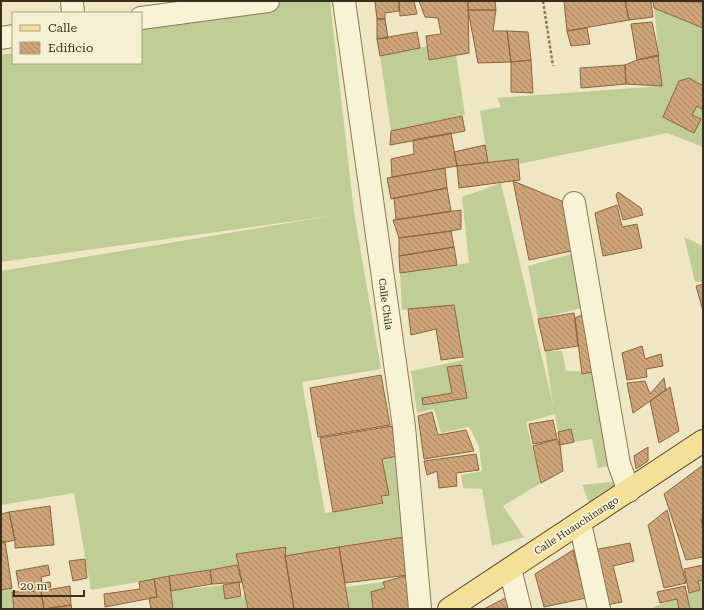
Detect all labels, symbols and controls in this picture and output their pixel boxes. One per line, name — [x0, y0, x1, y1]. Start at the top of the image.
legend — [12, 12, 142, 64]
text: Calle — [48, 21, 78, 35]
text: Edificio — [48, 41, 93, 55]
street label: Calle Chila — [376, 277, 395, 331]
street label: Calle Huauchinango — [532, 494, 620, 557]
scale bar — [14, 572, 84, 598]
text: 20 m — [20, 579, 47, 593]

